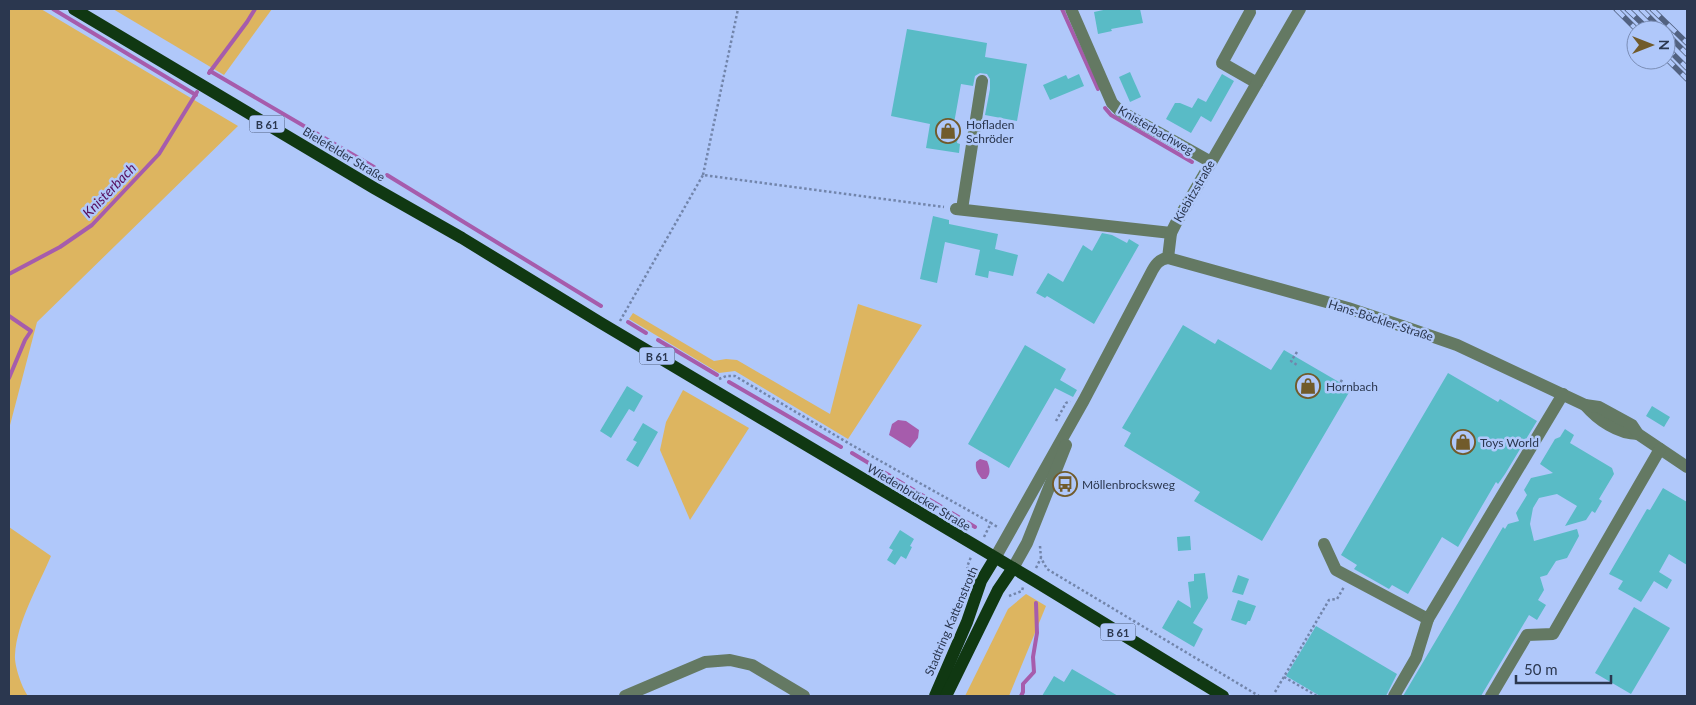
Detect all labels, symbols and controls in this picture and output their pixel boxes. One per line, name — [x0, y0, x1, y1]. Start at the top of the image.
north arrow — [1626, 20, 1676, 70]
text: N — [1656, 40, 1673, 50]
street label: Knisterbachweg — [1116, 102, 1196, 158]
road number: B 61 — [250, 116, 284, 132]
place label: Hofladen Schröder — [966, 117, 1014, 146]
shop icon: Hofladen Schröder — [935, 118, 961, 144]
street label: Bielefelder Straße — [300, 124, 388, 184]
street label: Kiebitzstraße — [1170, 157, 1218, 225]
water label: Knisterbach — [79, 159, 139, 221]
street label: Hans-Böckler-Straße — [1327, 296, 1435, 344]
road number: B 61 — [640, 348, 674, 364]
shop icon: Hornbach — [1295, 373, 1321, 399]
place label: Hornbach — [1326, 379, 1378, 394]
shop icon: Toys World — [1450, 429, 1476, 455]
place label: Toys World — [1480, 435, 1539, 450]
street label: Wiedenbrücker Straße — [864, 460, 974, 534]
bus stop icon: Möllenbrocksweg — [1052, 471, 1078, 497]
place label: Möllenbrocksweg — [1082, 477, 1175, 492]
street label: Stadtring Kattenstroth — [921, 564, 981, 678]
road number: B 61 — [1100, 624, 1136, 640]
scale bar — [1516, 652, 1611, 684]
text: 50 m — [1524, 660, 1558, 678]

